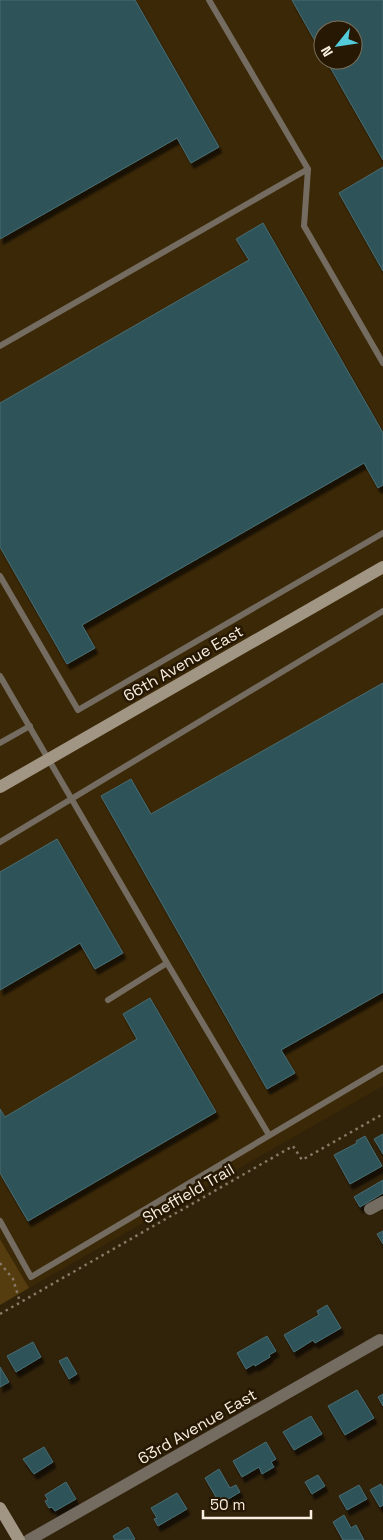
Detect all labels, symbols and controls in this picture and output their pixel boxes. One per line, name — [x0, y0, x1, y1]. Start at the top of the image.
north arrow — [313, 20, 363, 70]
text: N — [317, 43, 337, 60]
street label: 66th Avenue East — [120, 621, 247, 706]
street label: Sheffield Trail — [138, 1159, 238, 1228]
street label: 63rd Avenue East — [134, 1384, 260, 1469]
scale bar — [203, 1488, 310, 1520]
text: 50 m — [210, 1495, 245, 1514]

